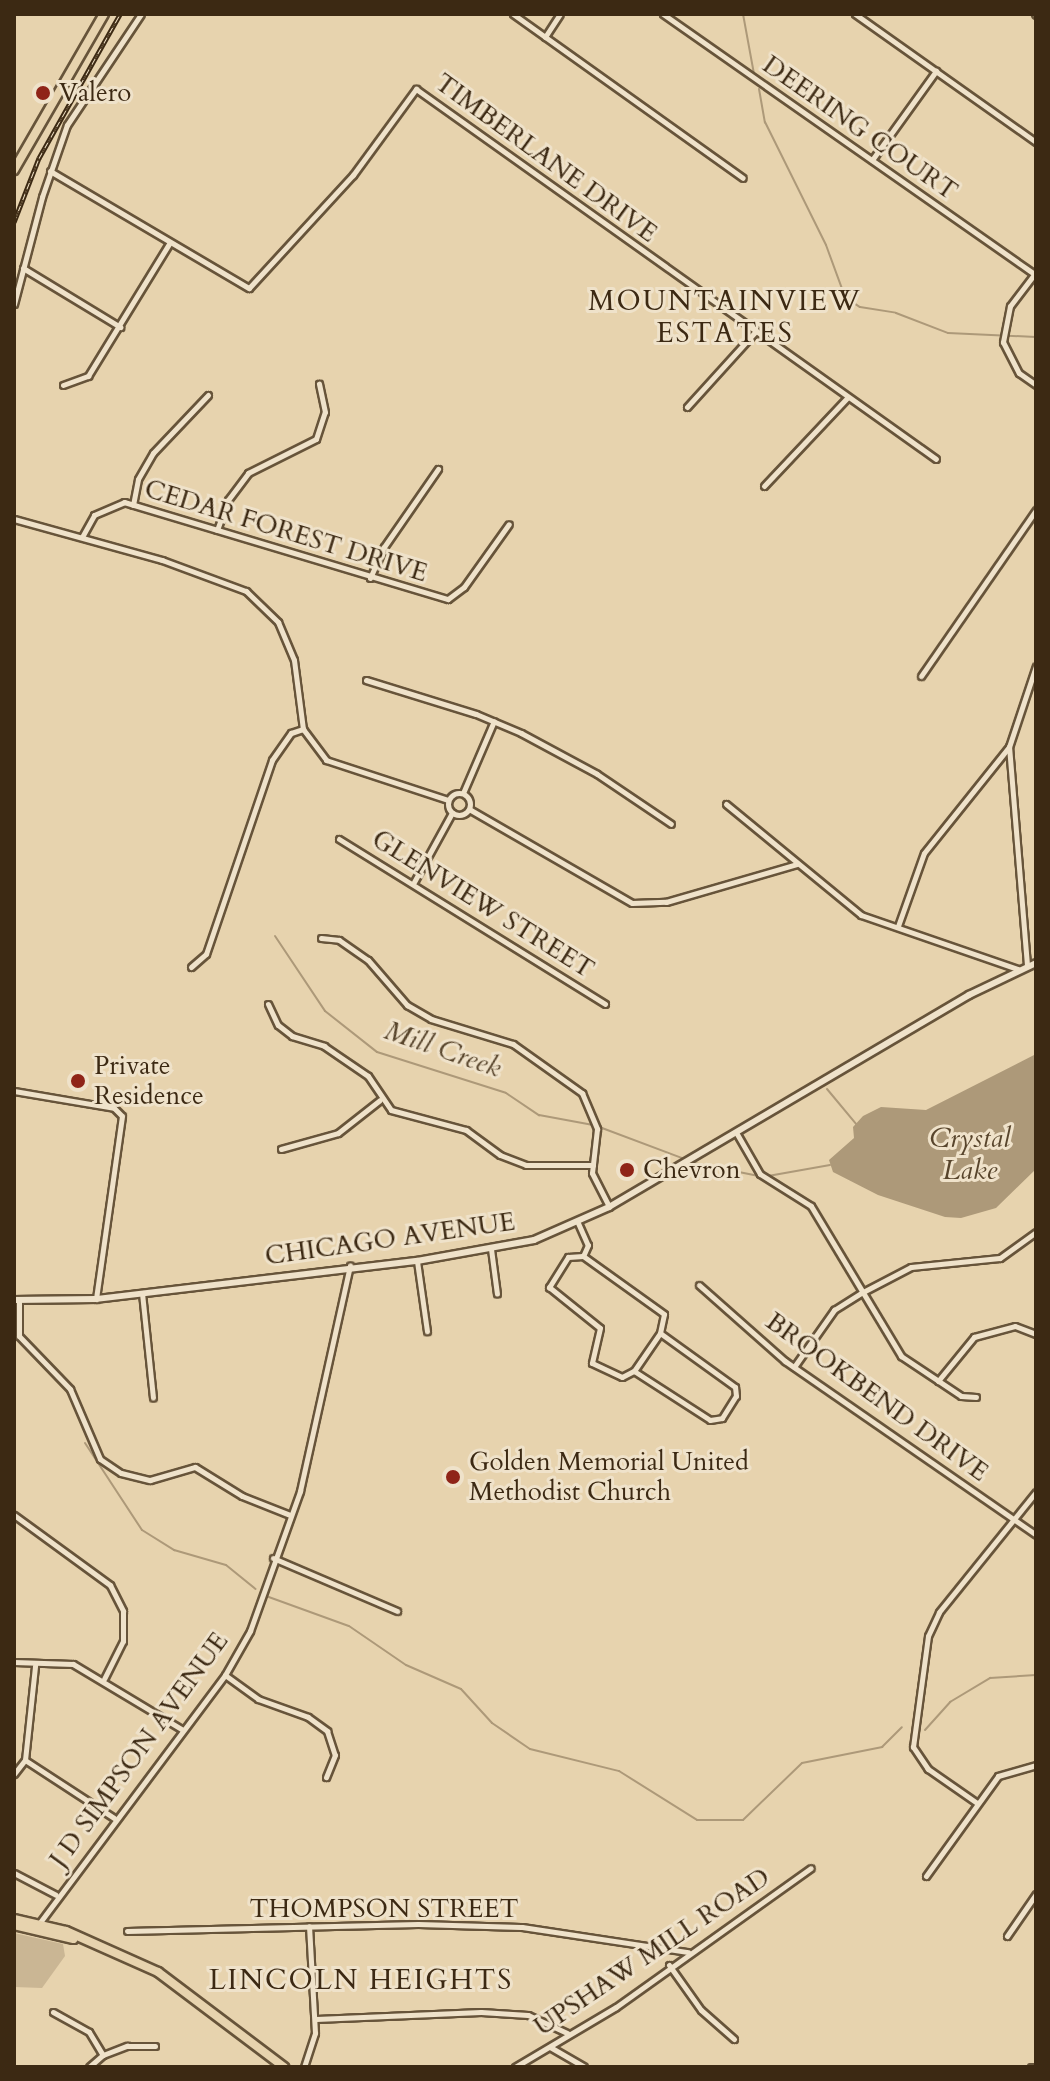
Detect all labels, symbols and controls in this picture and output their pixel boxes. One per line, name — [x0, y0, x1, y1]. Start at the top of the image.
street label: DEERING COURT — [757, 49, 963, 207]
street label: TIMBERLANE DRIVE — [429, 67, 663, 249]
place label: Valero — [59, 77, 131, 109]
marker: Valero — [34, 84, 52, 102]
district label: MOUNTAINVIEW ESTATES — [588, 284, 862, 350]
street label: CEDAR FOREST DRIVE — [141, 473, 431, 589]
street label: GLENVIEW STREET — [366, 823, 600, 985]
water label: Mill Creek — [380, 1013, 506, 1085]
place label: Private Residence — [94, 1050, 204, 1112]
marker: Private Residence — [69, 1072, 87, 1090]
water label: Crystal Lake — [929, 1121, 1011, 1187]
place label: Chevron — [643, 1154, 740, 1186]
marker: Chevron — [618, 1161, 636, 1179]
street label: CHICAGO AVENUE — [263, 1206, 517, 1272]
street label: BROOKBEND DRIVE — [760, 1306, 994, 1488]
place label: Golden Memorial United Methodist Church — [469, 1446, 749, 1508]
marker: Golden Memorial United Methodist Church — [444, 1468, 462, 1486]
street label: J D SIMPSON AVENUE — [43, 1626, 235, 1874]
street label: UPSHAW MILL ROAD — [528, 1861, 776, 2043]
street label: THOMPSON STREET — [249, 1893, 519, 1925]
district label: LINCOLN HEIGHTS — [209, 1963, 513, 1997]

